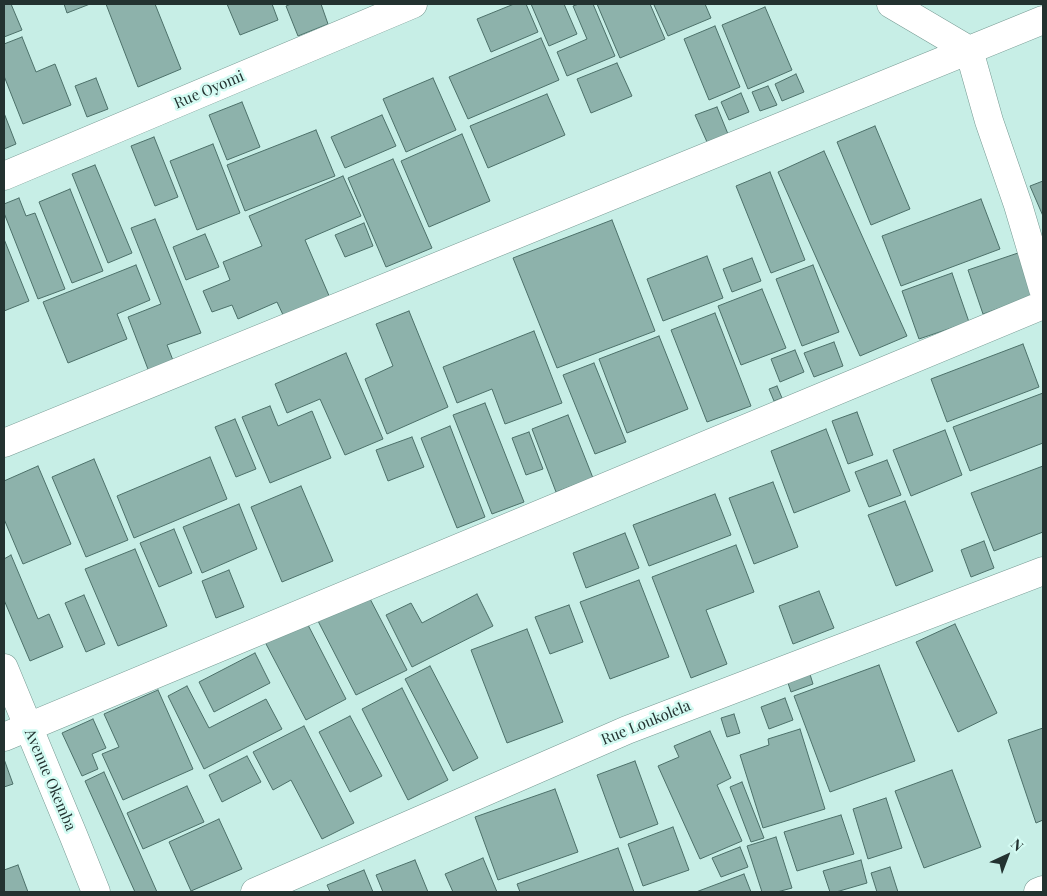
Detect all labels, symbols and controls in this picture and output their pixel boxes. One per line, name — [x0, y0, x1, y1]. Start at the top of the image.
street label: Rue Oyomi — [171, 67, 247, 113]
street label: Rue Loukolela — [599, 697, 693, 749]
street label: Avenue Okemba — [20, 726, 80, 834]
north arrow — [982, 831, 1032, 881]
text: N — [1007, 834, 1028, 855]

